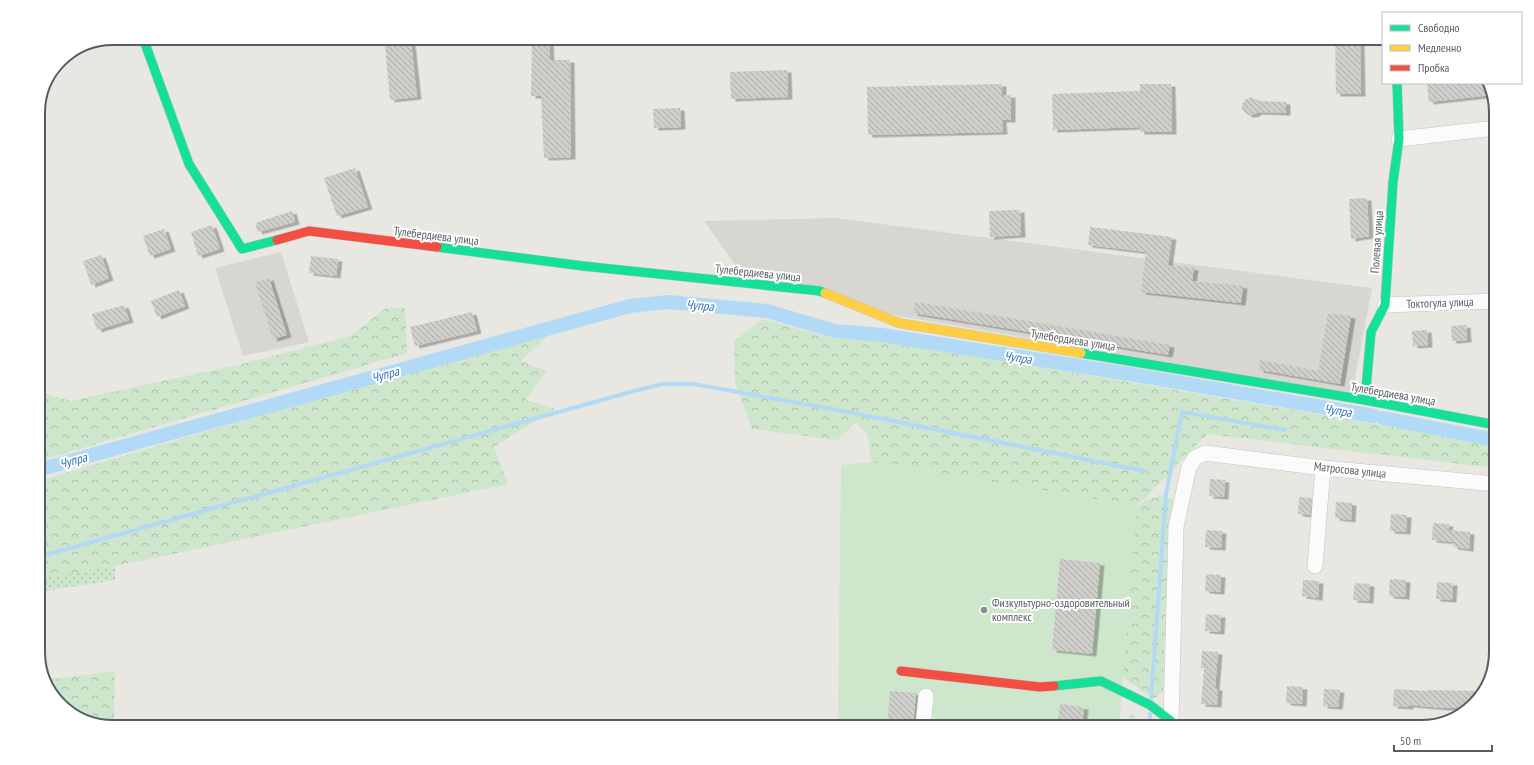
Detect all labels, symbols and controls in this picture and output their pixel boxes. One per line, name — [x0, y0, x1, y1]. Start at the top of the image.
legend — [1382, 12, 1522, 84]
text: Свободно — [1418, 20, 1460, 35]
text: Медленно — [1418, 40, 1461, 55]
text: Пробка — [1418, 60, 1450, 75]
street label: Полевая улица — [1367, 210, 1386, 274]
street label: Тулебердиева улица — [393, 223, 480, 248]
street label: Тулебердиева улица — [715, 261, 802, 284]
street label: Токтогула улица — [1406, 294, 1474, 311]
water label: Чупра — [685, 296, 715, 315]
street label: Тулебердиева улица — [1029, 325, 1117, 354]
water label: Чупра — [1003, 347, 1034, 368]
water label: Чупра — [370, 362, 401, 386]
street label: Тулебердиева улица — [1349, 379, 1437, 408]
water label: Чупра — [1323, 400, 1354, 421]
water label: Чупра — [58, 448, 89, 472]
street label: Матросова улица — [1313, 458, 1387, 481]
place label: Физкультурно-оздоровительный комплекс — [992, 595, 1130, 624]
marker: Физкультурно-оздоровительный комплекс — [979, 605, 989, 615]
scale bar — [1394, 727, 1492, 753]
text: 50 m — [1400, 733, 1421, 748]

